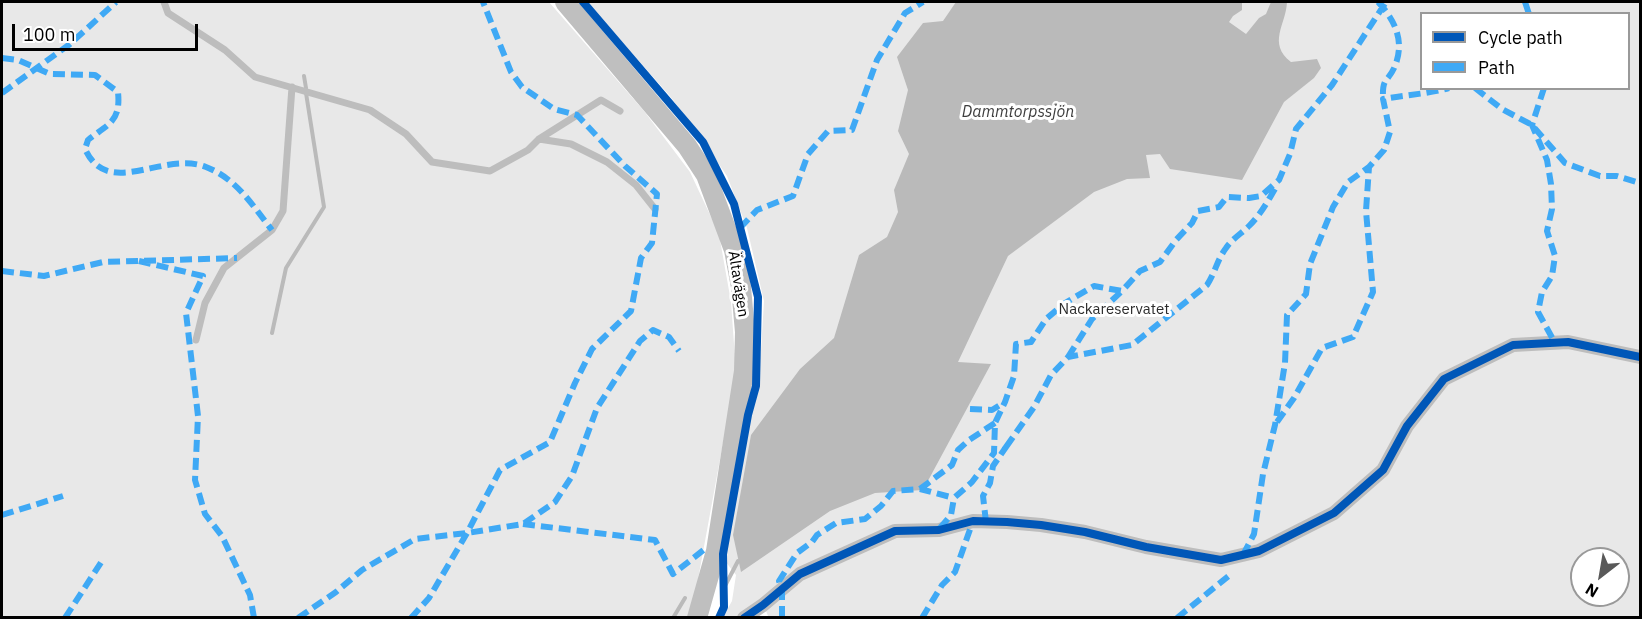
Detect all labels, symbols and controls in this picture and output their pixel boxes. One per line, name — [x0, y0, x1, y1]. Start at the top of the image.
scale bar — [15, 12, 201, 50]
legend — [1420, 12, 1630, 90]
text: 100 m — [23, 23, 75, 46]
text: Cycle path — [1478, 26, 1563, 49]
text: Path — [1478, 56, 1515, 79]
water label: Dammtorpssjön — [962, 102, 1074, 122]
street label: Ältavägen — [724, 250, 752, 318]
park label: Nackareservatet — [1059, 301, 1169, 319]
north arrow — [1570, 547, 1630, 607]
text: N — [1582, 579, 1602, 602]

